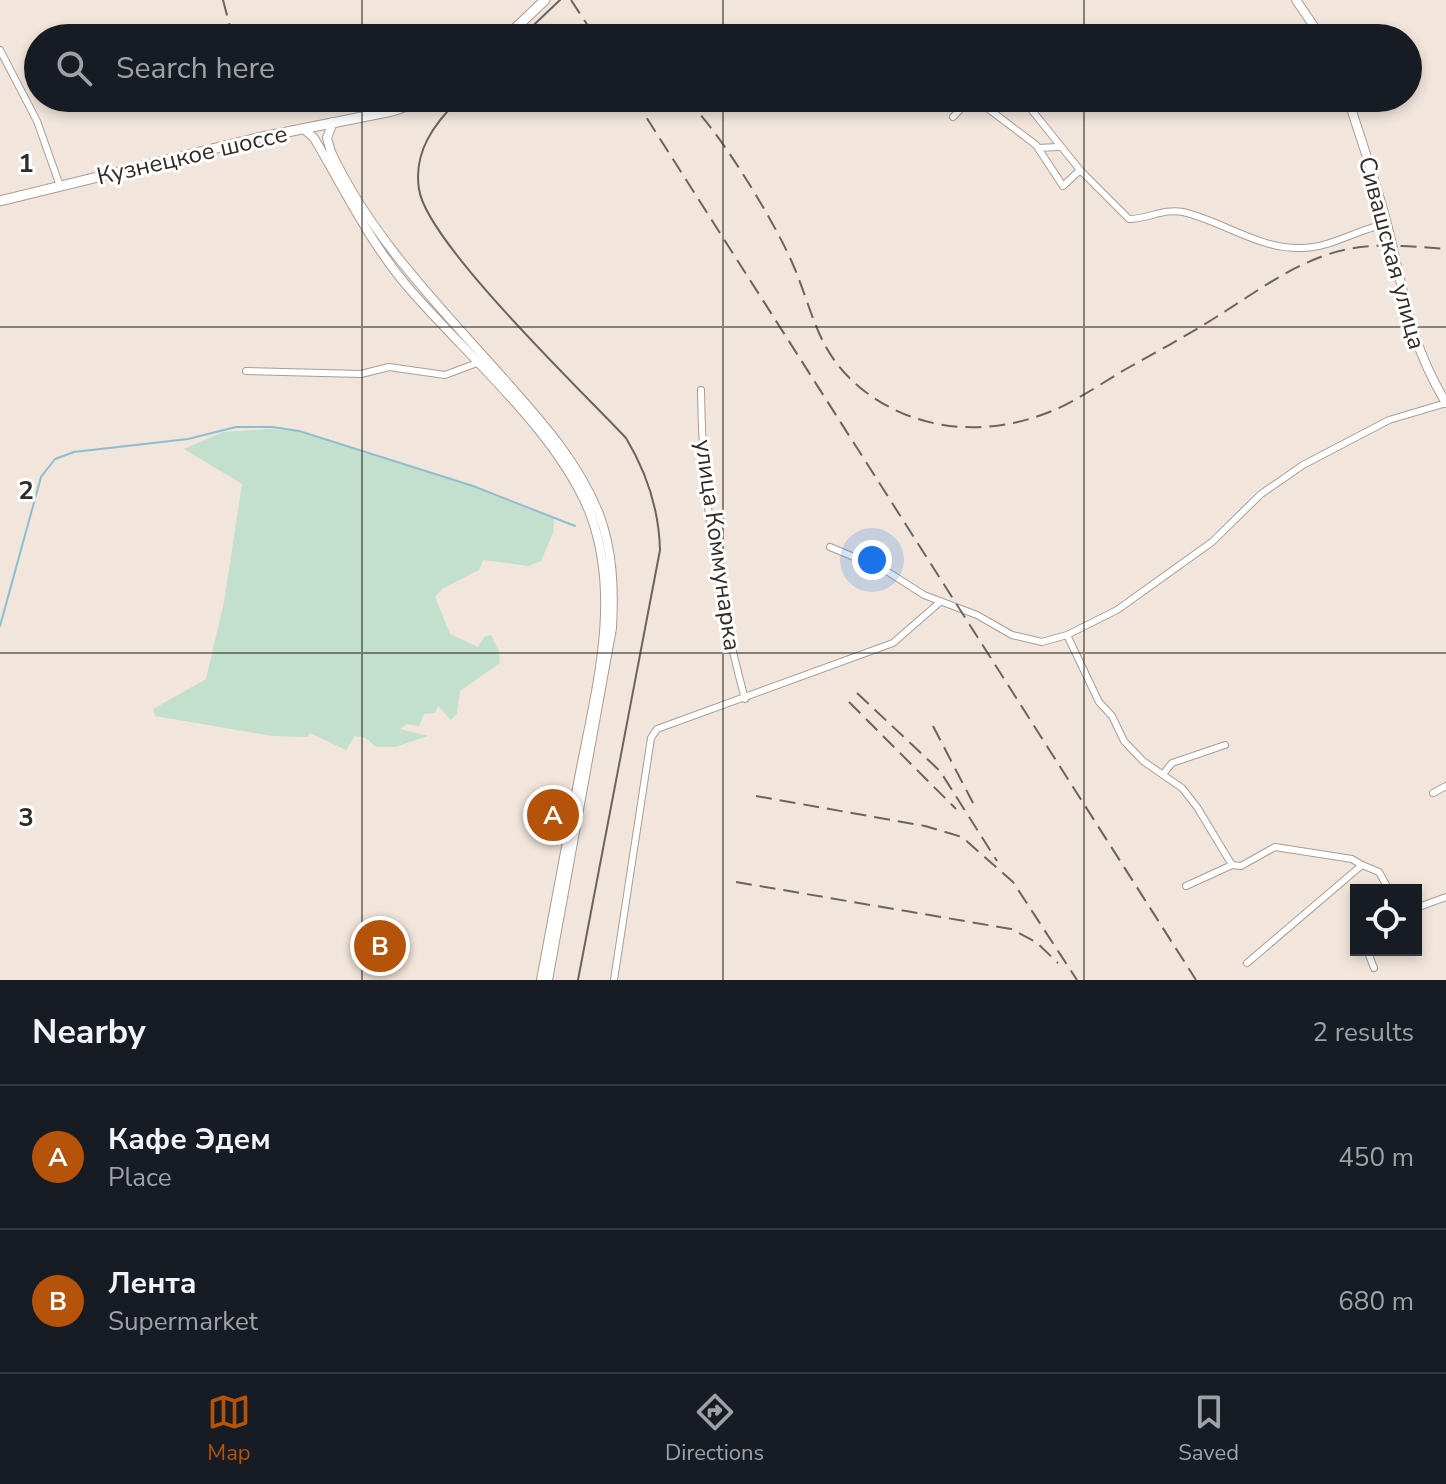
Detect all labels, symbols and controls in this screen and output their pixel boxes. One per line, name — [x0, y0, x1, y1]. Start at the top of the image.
search box — [24, 24, 1422, 112]
icon: search — [52, 46, 96, 90]
text: Search here — [116, 48, 275, 89]
street label: Кузнецкое шоссе — [94, 118, 290, 192]
text: 1 — [18, 146, 34, 181]
street label: Сивашская улица — [1351, 153, 1433, 353]
street label: улица Коммунарка — [687, 437, 749, 653]
text: 2 — [18, 473, 34, 508]
your location — [852, 540, 892, 580]
pin: A — [527, 785, 579, 845]
text: 3 — [18, 800, 34, 835]
map controls — [1350, 884, 1422, 956]
button: locate — [1350, 884, 1422, 956]
pin: B — [354, 916, 406, 976]
text: Nearby — [32, 1009, 146, 1055]
text: 2 results — [1313, 1015, 1414, 1050]
text: Кафе Эдем — [108, 1119, 271, 1160]
text: A — [48, 1140, 68, 1175]
text: 450 m — [1338, 1140, 1414, 1175]
text: Place — [108, 1160, 172, 1195]
text: Лента — [108, 1263, 197, 1304]
text: B — [49, 1284, 67, 1319]
text: 680 m — [1338, 1284, 1414, 1319]
text: Supermarket — [108, 1304, 258, 1339]
tab: Map — [207, 1390, 251, 1468]
tab: Directions — [665, 1390, 764, 1468]
tab: Saved — [1178, 1390, 1239, 1468]

